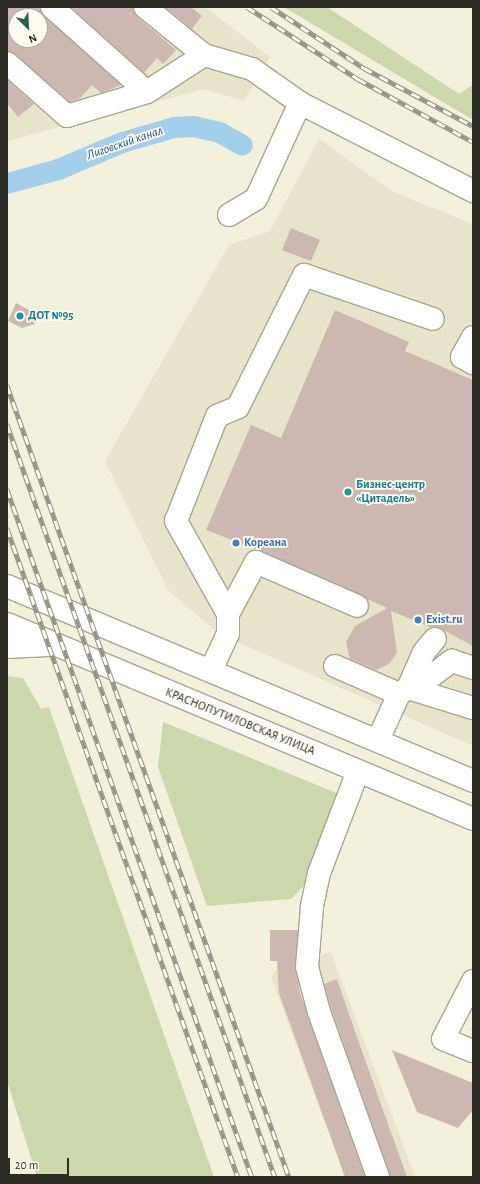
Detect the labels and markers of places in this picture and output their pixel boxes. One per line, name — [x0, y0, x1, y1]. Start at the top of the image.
place label: ДОТ №95 — [28, 309, 74, 323]
marker: ДОТ №95 — [15, 311, 25, 321]
place label: Бизнес-центр «Цитадель» — [356, 478, 425, 506]
marker: Бизнес-центр «Цитадель» — [343, 487, 353, 497]
place label: Кореана — [244, 536, 287, 550]
marker: Кореана — [231, 538, 241, 548]
place label: Exist.ru — [426, 613, 462, 627]
marker: Exist.ru — [413, 615, 423, 625]

